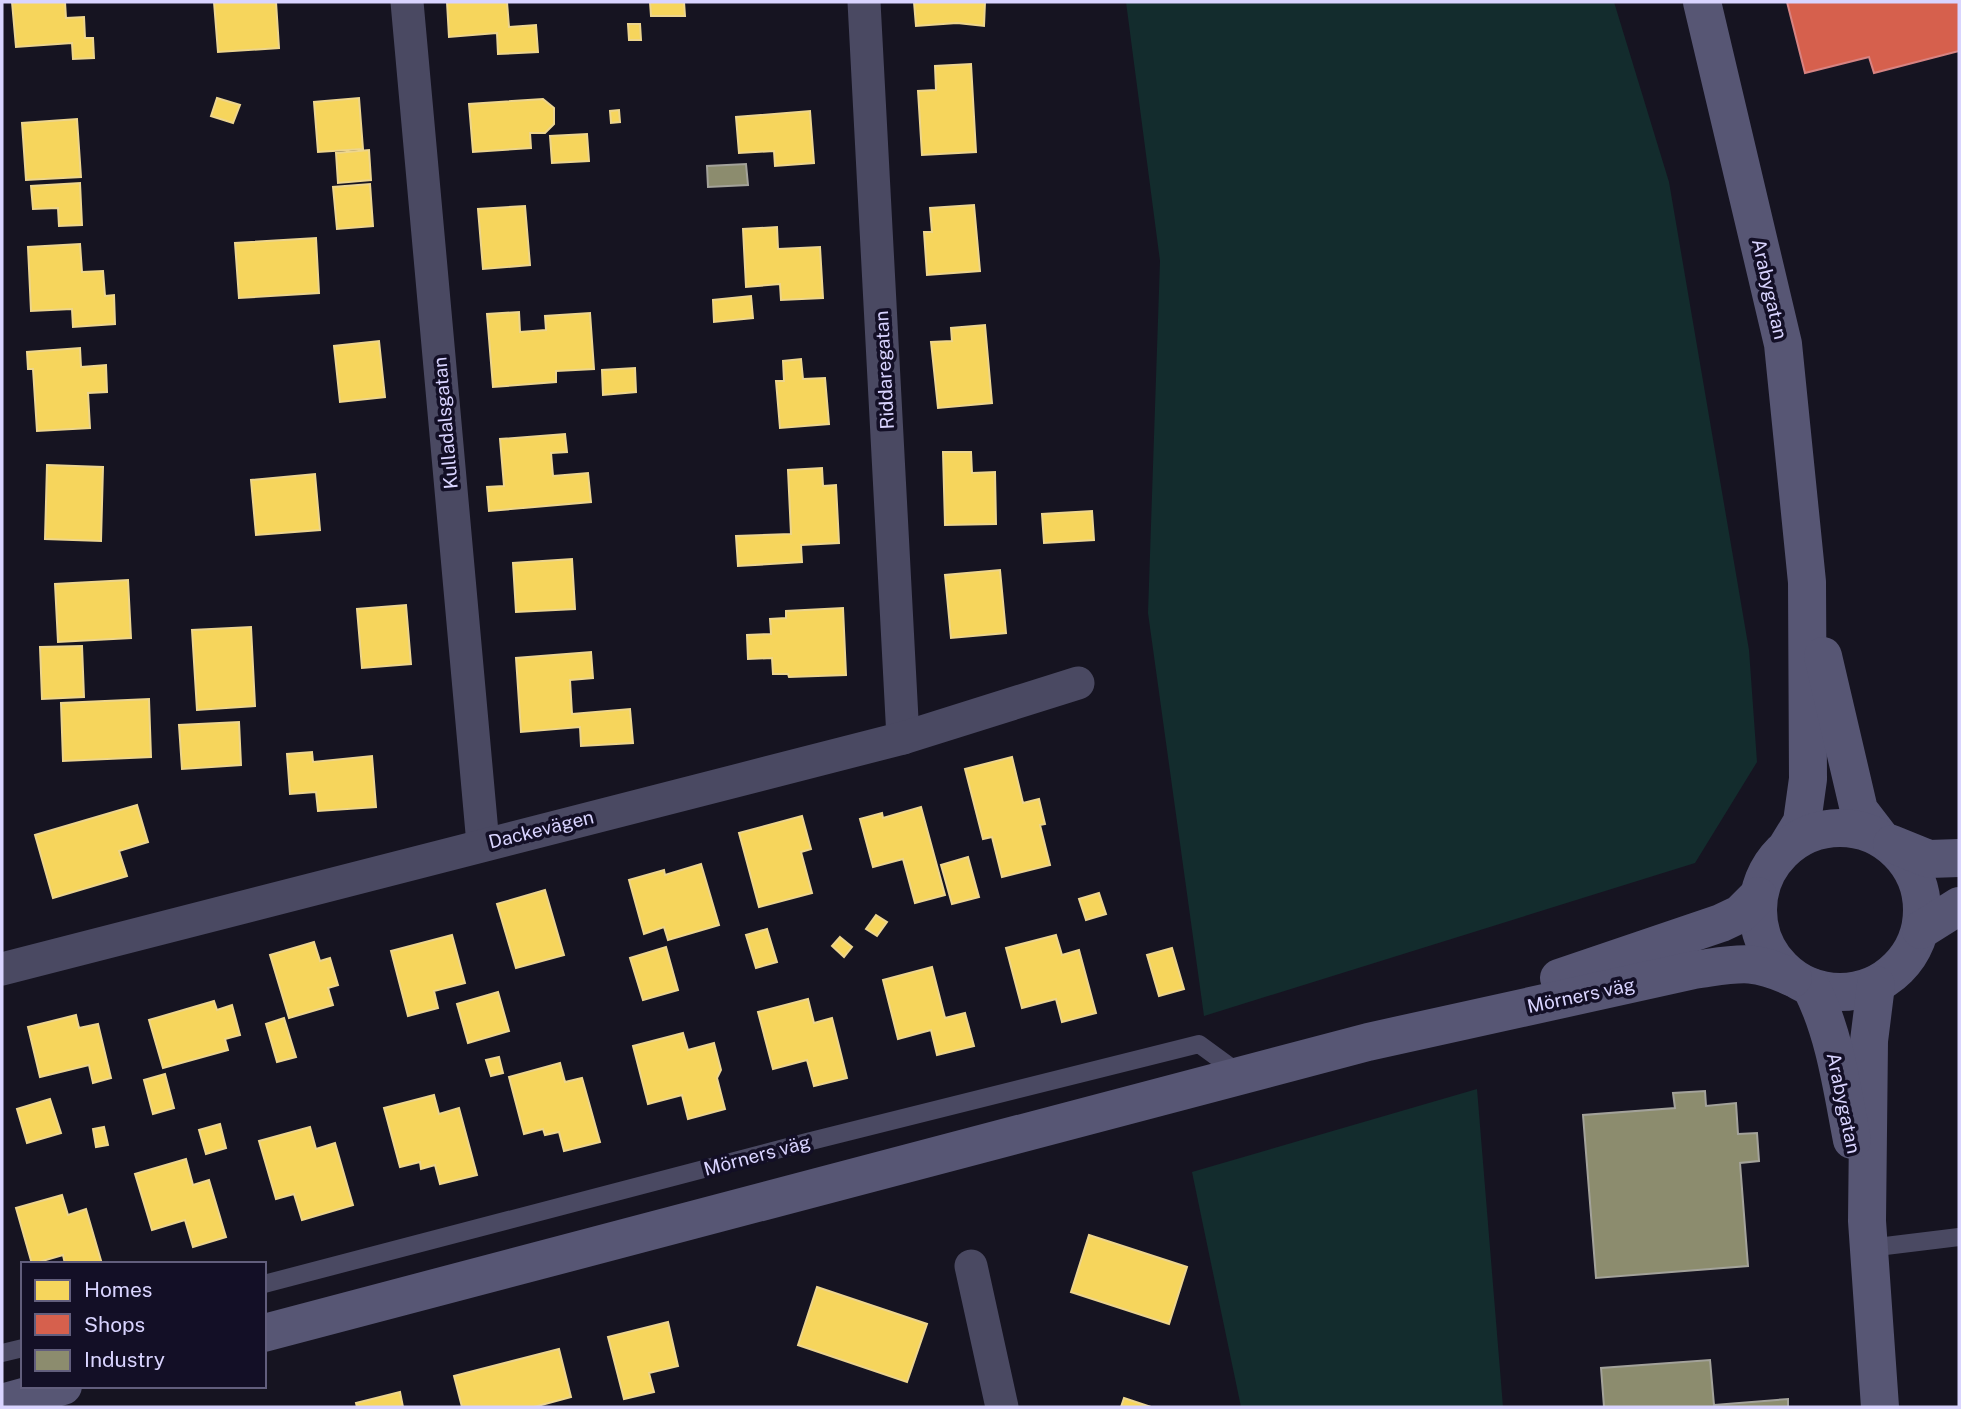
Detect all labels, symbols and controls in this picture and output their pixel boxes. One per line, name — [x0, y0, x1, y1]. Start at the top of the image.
street label: Arabygatan — [1748, 237, 1792, 341]
street label: Riddaregatan — [870, 310, 898, 430]
street label: Kulladalsgatan — [428, 356, 462, 490]
street label: Dackevägen — [486, 805, 596, 853]
street label: Mörners väg — [1525, 973, 1637, 1017]
street label: Arabygatan — [1823, 1051, 1865, 1155]
street label: Mörners väg — [701, 1130, 813, 1180]
legend — [21, 1262, 266, 1388]
text: Homes — [84, 1277, 152, 1302]
text: Shops — [84, 1312, 145, 1337]
text: Industry — [84, 1347, 165, 1372]

